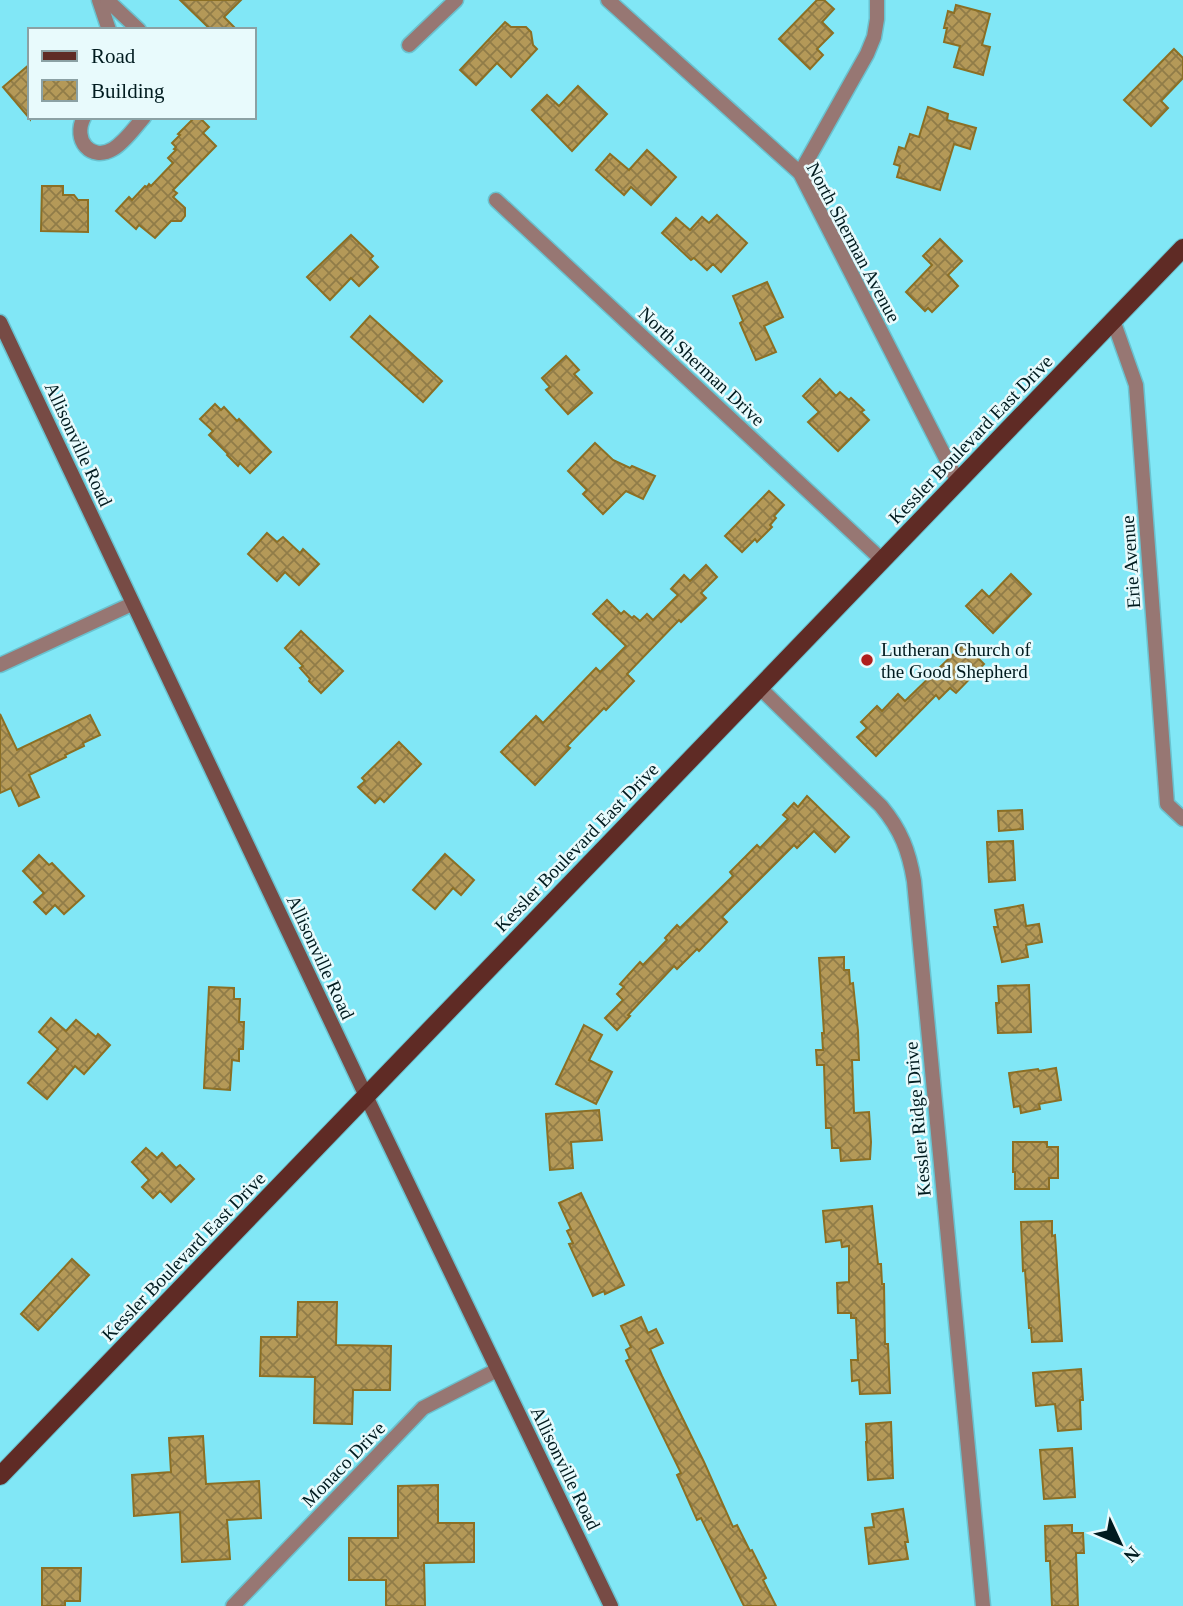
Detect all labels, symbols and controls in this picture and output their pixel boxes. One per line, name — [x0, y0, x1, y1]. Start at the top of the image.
legend — [28, 28, 256, 119]
text: Road — [91, 44, 136, 68]
text: Building — [91, 79, 165, 103]
street label: North Sherman Avenue — [803, 159, 905, 326]
street label: North Sherman Drive — [634, 303, 769, 430]
street label: Kessler Boulevard East Drive — [884, 351, 1057, 528]
street label: Allisonville Road — [41, 379, 117, 510]
street label: Erie Avenue — [1117, 515, 1144, 609]
place label: Lutheran Church of the Good Shepherd — [881, 639, 1032, 682]
marker: Lutheran Church of the Good Shepherd — [859, 652, 875, 668]
street label: Kessler Boulevard East Drive — [490, 759, 663, 936]
street label: Allisonville Road — [283, 892, 359, 1023]
street label: Kessler Ridge Drive — [900, 1041, 935, 1197]
street label: Kessler Boulevard East Drive — [97, 1168, 270, 1345]
street label: Allisonville Road — [527, 1403, 605, 1534]
street label: Monaco Drive — [298, 1417, 389, 1511]
north arrow — [1085, 1508, 1155, 1578]
text: N — [1119, 1542, 1144, 1567]

